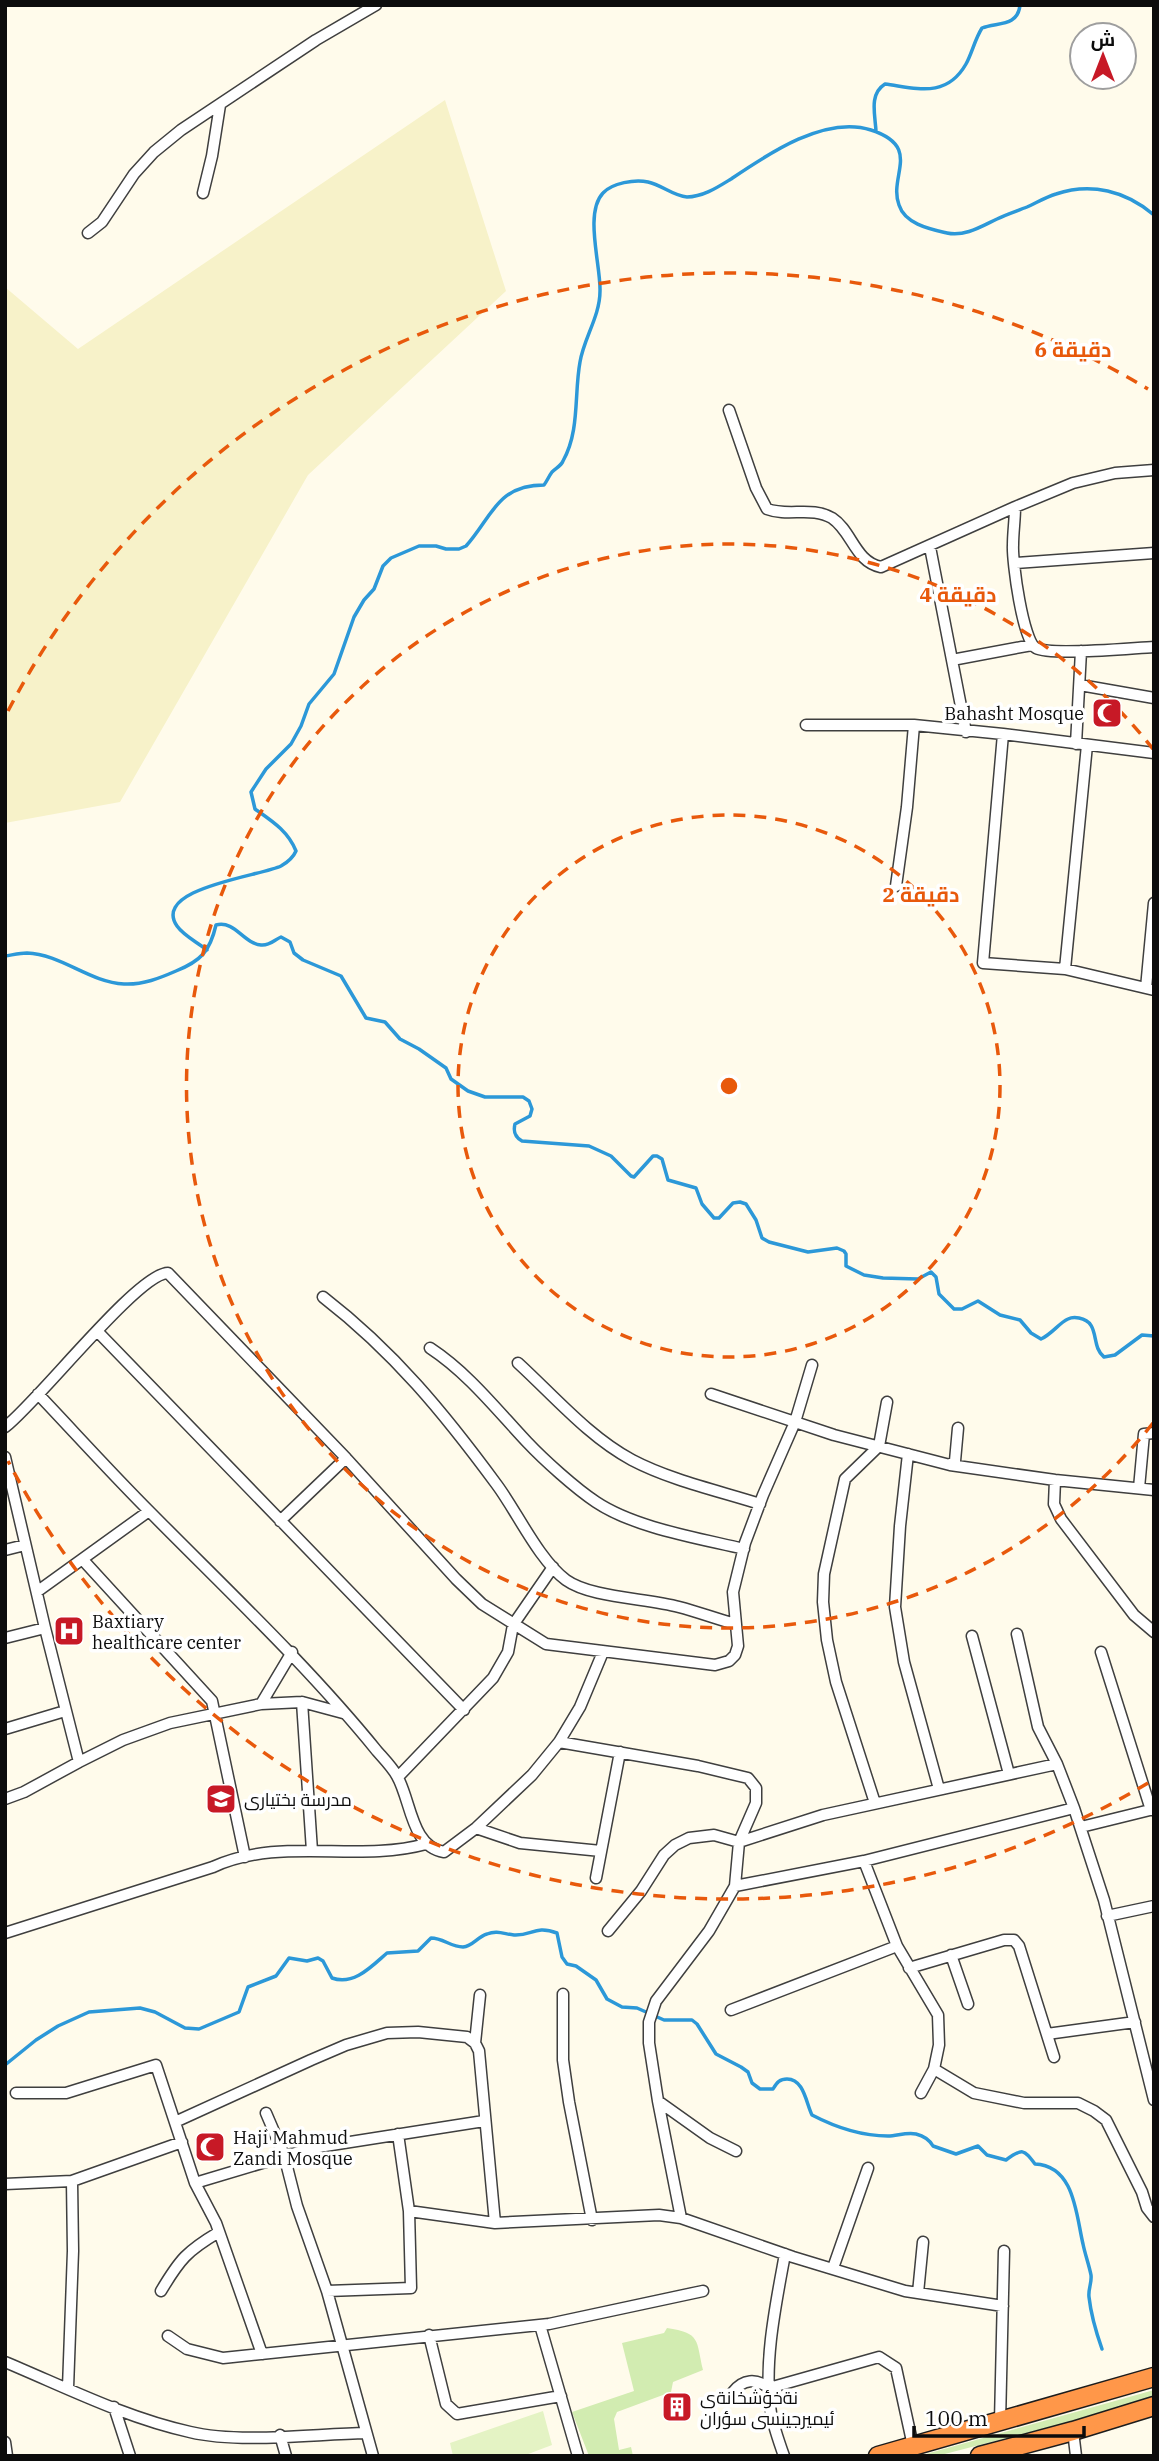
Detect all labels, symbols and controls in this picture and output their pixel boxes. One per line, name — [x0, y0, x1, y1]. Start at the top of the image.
north arrow — [1068, 21, 1138, 91]
text: ش — [1091, 27, 1115, 51]
text: 6 دقيقة — [1035, 335, 1111, 363]
text: 4 دقيقة — [920, 580, 996, 608]
mosque icon: Bahasht Mosque — [1090, 696, 1124, 730]
place label: Bahasht Mosque — [944, 702, 1084, 725]
text: 2 دقيقة — [883, 880, 959, 908]
centre of rings — [717, 1074, 741, 1098]
place label: Baxtiary healthcare center — [92, 1610, 241, 1654]
hospital icon: Baxtiary healthcare center — [52, 1614, 86, 1648]
school or university icon: مدرسة بختيارى — [204, 1782, 238, 1816]
place label: مدرسة بختيارى — [244, 1788, 352, 1811]
place label: Haji Mahmud Zandi Mosque — [233, 2126, 353, 2170]
mosque icon: Haji Mahmud Zandi Mosque — [193, 2130, 227, 2164]
place label: نةخؤشخانةى ئیميرجينسى سؤران — [700, 2386, 834, 2430]
building icon: نةخؤشخانةى ئیميرجينسى سؤران — [660, 2390, 694, 2424]
scale bar — [914, 2394, 1084, 2438]
text: 100 m — [925, 2404, 988, 2432]

